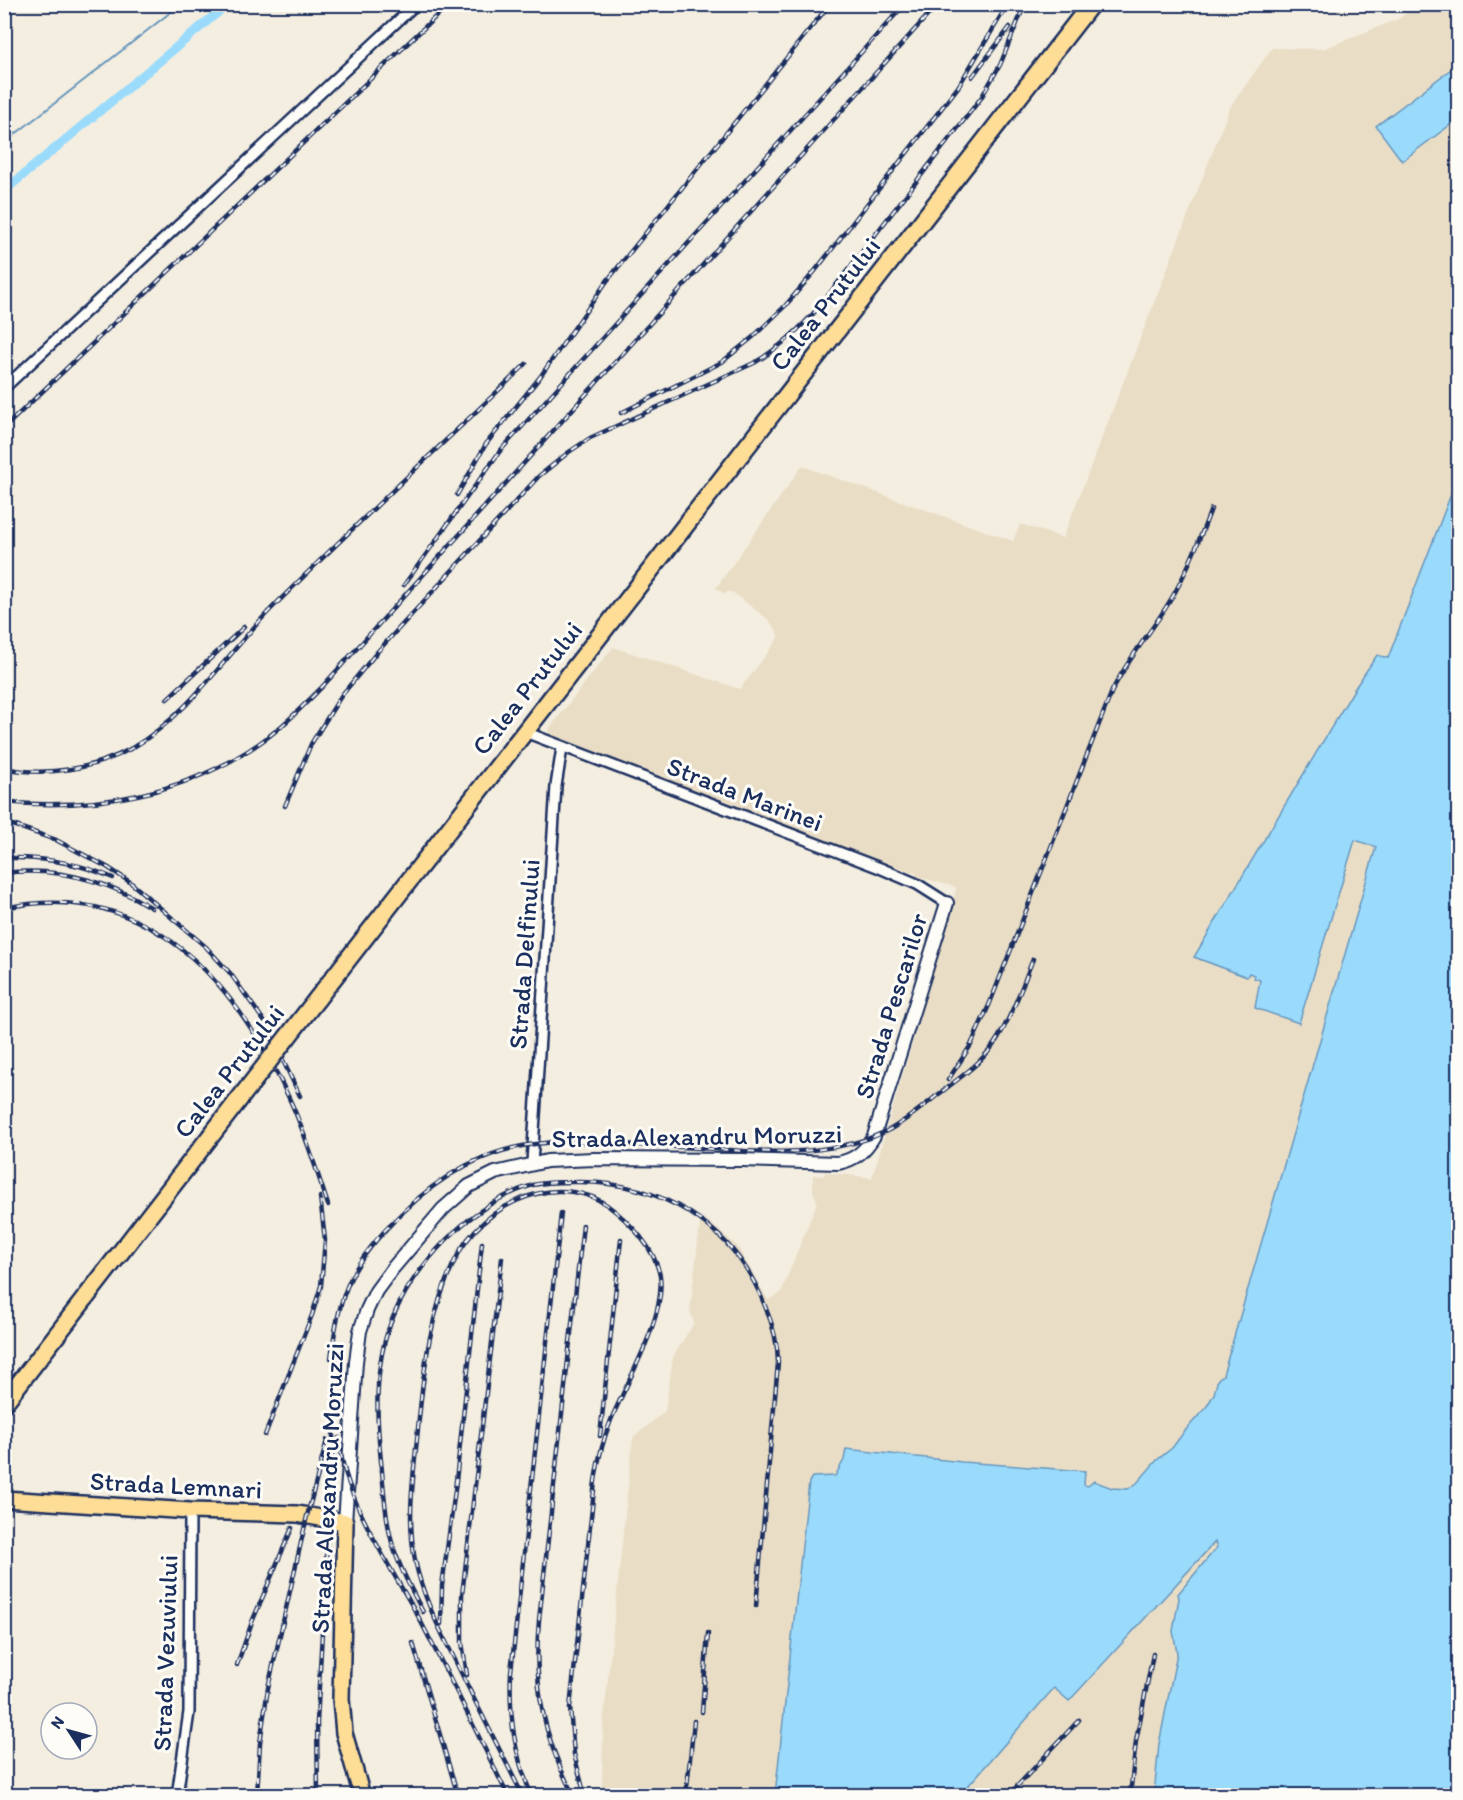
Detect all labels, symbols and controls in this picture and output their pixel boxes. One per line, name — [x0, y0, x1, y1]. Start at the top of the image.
street label: Calea Prutului — [763, 231, 887, 377]
street label: Calea Prutului — [465, 615, 589, 761]
street label: Strada Marinei — [663, 750, 827, 838]
street label: Strada Delfinului — [501, 858, 547, 1050]
street label: Strada Pescarilor — [848, 909, 934, 1103]
street label: Calea Prutului — [167, 998, 291, 1144]
street label: Strada Alexandru Moruzzi — [551, 1117, 843, 1155]
street label: Strada Alexandru Moruzzi — [303, 1342, 351, 1634]
street label: Strada Lemnari — [89, 1465, 263, 1505]
street label: Strada Vezuviului — [146, 1554, 184, 1752]
north arrow — [39, 1701, 99, 1761]
text: N — [46, 1713, 68, 1732]

